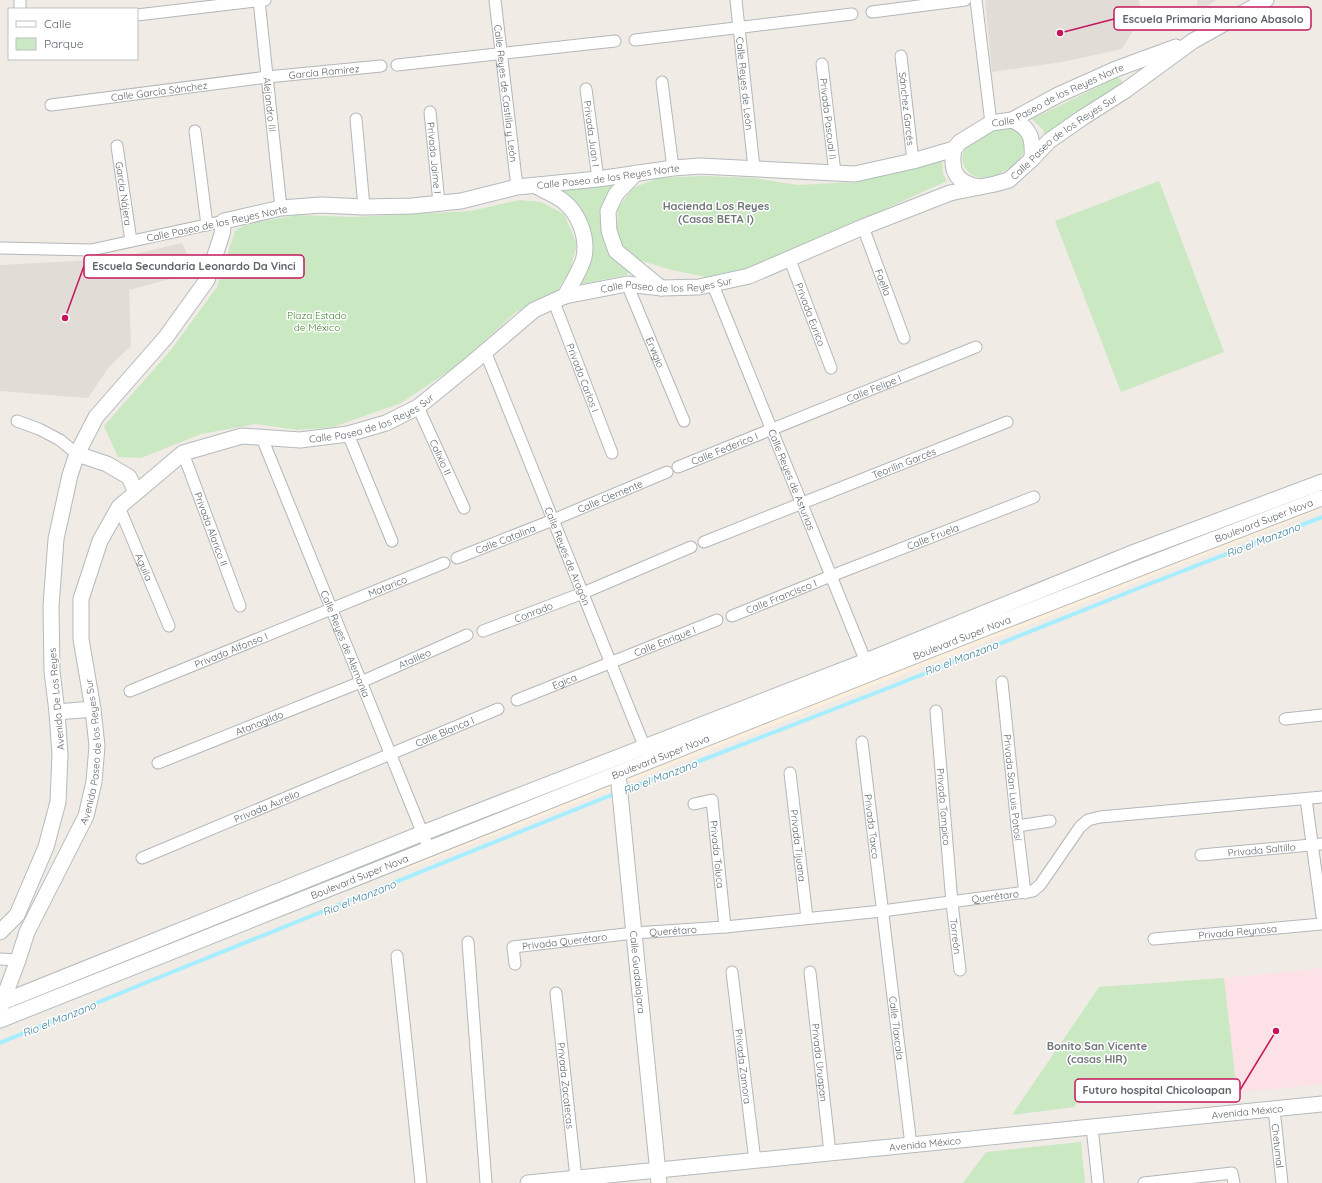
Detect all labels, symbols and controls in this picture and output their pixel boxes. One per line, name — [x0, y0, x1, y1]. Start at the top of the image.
callout: Escuela Primaria Mariano Abasolo — [1114, 7, 1311, 30]
legend — [8, 8, 138, 60]
text: Escuela Primaria Mariano Abasolo — [1122, 12, 1304, 26]
text: Calle — [44, 16, 72, 31]
street label: Calle Reyes de Castilla y León — [491, 24, 520, 163]
text: Parque — [44, 36, 84, 51]
street label: Calle Reyes de León — [733, 36, 756, 131]
street label: Calle Paseo de los Reyes Norte — [991, 61, 1126, 130]
street label: García Ramírez — [288, 62, 360, 82]
street label: Sánchez Garcés — [896, 71, 917, 146]
street label: Alejandro III — [260, 77, 279, 132]
street label: Privada Pascual II — [817, 77, 839, 160]
street label: Calle García Sánchez — [110, 79, 208, 104]
street label: Calle Paseo de los Reyes Sur — [1008, 91, 1120, 183]
street label: Privada Juan I — [581, 100, 602, 168]
street label: Privada Jaime I — [424, 121, 444, 194]
street label: García Nájera — [112, 161, 135, 226]
street label: Calle Paseo de los Reyes Norte — [536, 161, 681, 192]
district label: Hacienda Los Reyes (Casas BETA I) — [663, 199, 769, 226]
street label: Calle Paseo de los Reyes Norte — [145, 202, 289, 245]
callout: Escuela Secundaria Leonardo Da Vinci — [84, 255, 304, 278]
text: Escuela Secundaria Leonardo Da Vinci — [92, 259, 296, 273]
street label: Faella — [872, 267, 894, 298]
street label: Calle Paseo de los Reyes Sur — [599, 274, 734, 296]
street label: Privada Eurico — [792, 281, 828, 348]
park label: Plaza Estado de México — [287, 309, 347, 334]
street label: Ervigio — [643, 335, 667, 370]
street label: Privada Carlos I — [563, 341, 602, 414]
street label: Calle Felipe I — [845, 372, 903, 406]
street label: Calle Paseo de los Reyes Sur — [308, 391, 437, 446]
street label: Calle Reyes de Asturias — [765, 427, 818, 533]
street label: Calle Federico I — [689, 430, 760, 468]
street label: Calixio II — [427, 437, 454, 477]
street label: Teorilin Garcés — [870, 445, 938, 482]
street label: Calle Clemente — [576, 477, 645, 516]
street label: Privada Alarico II — [191, 490, 231, 568]
street label: Boulevard Super Nova — [1213, 496, 1315, 545]
street label: Calle Reyes de Aragón — [541, 505, 593, 607]
water label: Rio el Manzano — [1224, 519, 1303, 561]
street label: Calle Fruela — [905, 521, 961, 553]
street label: Calle Catalina — [473, 522, 538, 557]
street label: Aguila — [132, 551, 155, 583]
street label: Matarico — [366, 573, 409, 600]
street label: Calle Francisco I — [744, 577, 819, 617]
street label: Calle Reyes de Alemania — [318, 588, 373, 699]
street label: Conrado — [513, 599, 555, 626]
street label: Boulevard Super Nova — [911, 613, 1013, 663]
street label: Calle Enrique I — [632, 623, 698, 660]
street label: Privada Alfonso I — [193, 630, 270, 671]
water label: Rio el Manzano — [922, 637, 1001, 679]
street label: Atalileo — [396, 646, 433, 672]
street label: Avenida De Los Reyes — [46, 647, 67, 751]
street label: Egica — [550, 671, 579, 692]
street label: Avenida Paseo de los Reyes Sur — [77, 678, 104, 827]
street label: Atanagildo — [234, 708, 285, 738]
street label: Calle Blanca I — [413, 714, 476, 750]
street label: Boulevard Super Nova — [610, 732, 711, 782]
street label: Privada San Luis Potosí — [1000, 734, 1025, 842]
water label: Rio el Manzano — [621, 756, 700, 798]
street label: Privada Tampico — [934, 767, 953, 846]
street label: Privada Aurelio — [232, 787, 302, 826]
street label: Privada Taxco — [861, 793, 882, 860]
street label: Privada Tijuana — [787, 809, 809, 882]
street label: Privada Toluca — [707, 820, 727, 889]
street label: Privada Saltillo — [1227, 840, 1296, 860]
street label: Boulevard Super Nova — [309, 852, 410, 902]
water label: Rio el Manzano — [320, 876, 399, 919]
street label: Querétaro — [971, 887, 1020, 906]
street label: Torreón — [947, 918, 964, 955]
street label: Privada Reynosa — [1198, 922, 1278, 942]
street label: Querétaro — [649, 923, 697, 939]
street label: Privada Querétaro — [521, 930, 608, 953]
street label: Calle Guadalajara — [627, 930, 648, 1014]
street label: Calle Tlaxcala — [886, 995, 907, 1061]
water label: Rio el Manzano — [20, 997, 99, 1040]
street label: Privada Uruapan — [809, 1023, 830, 1102]
street label: Privada Zamora — [732, 1028, 754, 1105]
district label: Bonito San Vicente (casas HIR) — [1047, 1039, 1148, 1066]
street label: Privada Zacatecas — [554, 1042, 577, 1130]
callout: Futuro hospital Chicoloapan — [1075, 1079, 1240, 1102]
text: Futuro hospital Chicoloapan — [1082, 1083, 1232, 1097]
street label: Avenida México — [1211, 1102, 1284, 1122]
street label: Chetumal — [1269, 1123, 1286, 1169]
street label: Avenida México — [889, 1134, 962, 1154]

